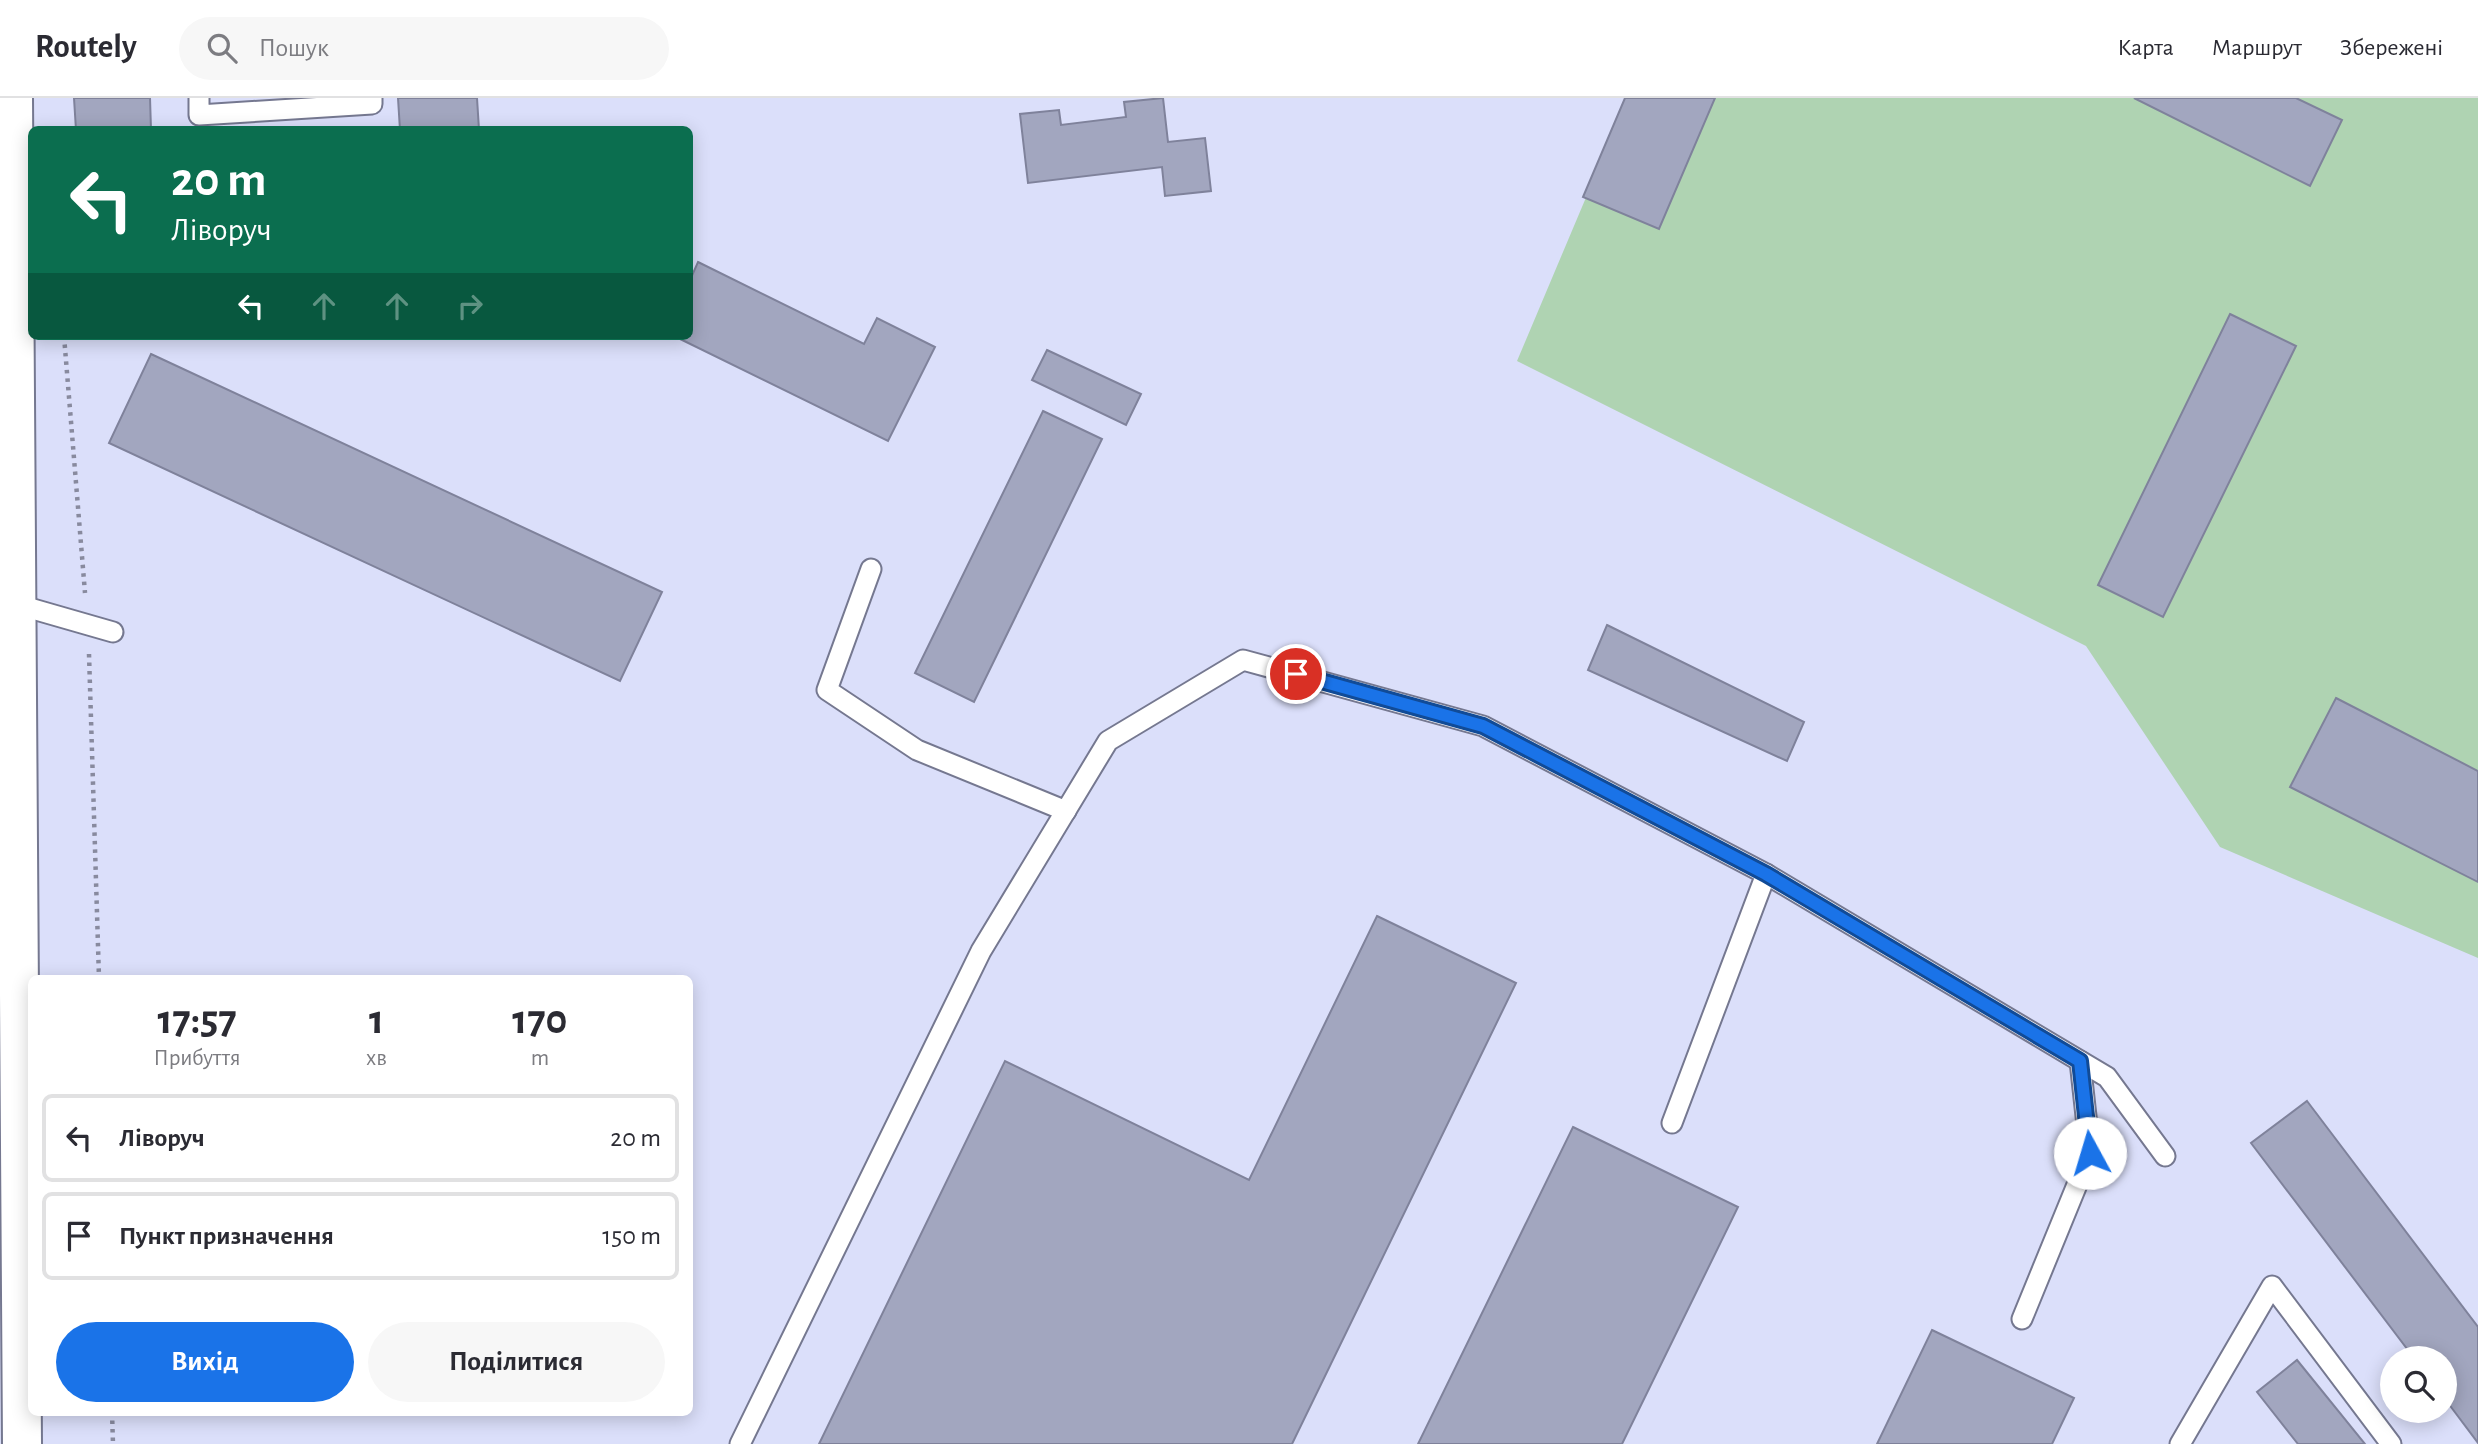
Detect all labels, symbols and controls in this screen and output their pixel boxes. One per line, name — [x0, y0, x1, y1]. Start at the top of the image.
search box — [179, 17, 669, 80]
icon: search — [203, 29, 241, 67]
text: Routely — [35, 31, 137, 64]
text: Пошук — [259, 35, 329, 61]
text: Карта — [2118, 36, 2174, 60]
text: Маршрут — [2212, 36, 2302, 60]
text: Збережені — [2340, 36, 2443, 60]
icon: left — [56, 154, 147, 245]
text: 20 m — [171, 156, 267, 205]
text: Ліворуч — [171, 214, 272, 246]
icon: left — [232, 287, 270, 325]
icon: ahead — [305, 287, 343, 325]
icon: ahead — [378, 287, 416, 325]
icon: right — [451, 287, 489, 325]
pin — [1266, 644, 1326, 704]
icon: arrive — [1277, 655, 1315, 693]
text: 17:57 — [157, 999, 237, 1041]
text: 1 — [369, 999, 384, 1041]
text: 170 — [512, 999, 568, 1041]
text: Прибуття — [153, 1047, 241, 1070]
text: хв — [366, 1047, 387, 1070]
text: m — [531, 1047, 549, 1070]
position arrow — [2053, 1116, 2127, 1190]
icon: left — [60, 1119, 98, 1157]
text: Ліворуч — [119, 1125, 205, 1151]
text: 20 m — [610, 1125, 661, 1151]
icon: arrive — [60, 1217, 98, 1255]
text: Пункт призначення — [119, 1223, 334, 1249]
text: 150 m — [602, 1223, 661, 1249]
button: Вихід — [56, 1322, 354, 1402]
button: Поділитися — [368, 1322, 665, 1402]
map controls — [2380, 1346, 2457, 1423]
button: search — [2380, 1346, 2457, 1423]

